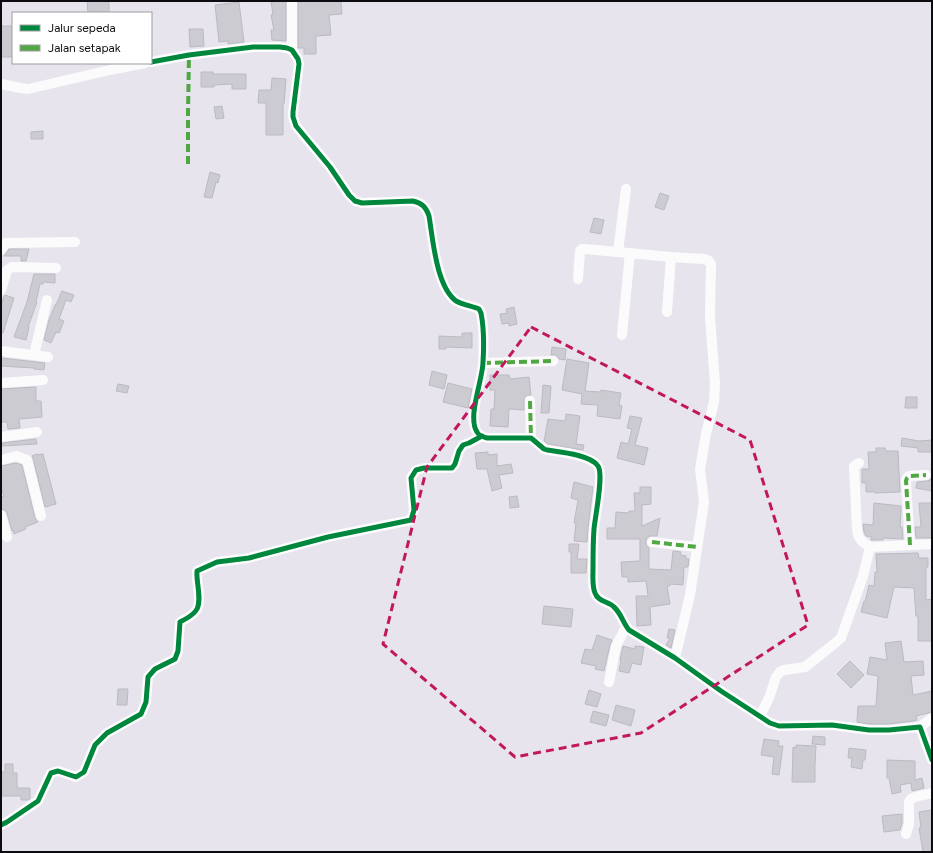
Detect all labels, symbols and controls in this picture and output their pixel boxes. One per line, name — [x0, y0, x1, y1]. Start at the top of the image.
legend — [12, 12, 152, 64]
text: Jalur sepeda — [48, 21, 116, 35]
text: Jalan setapak — [48, 41, 121, 55]

